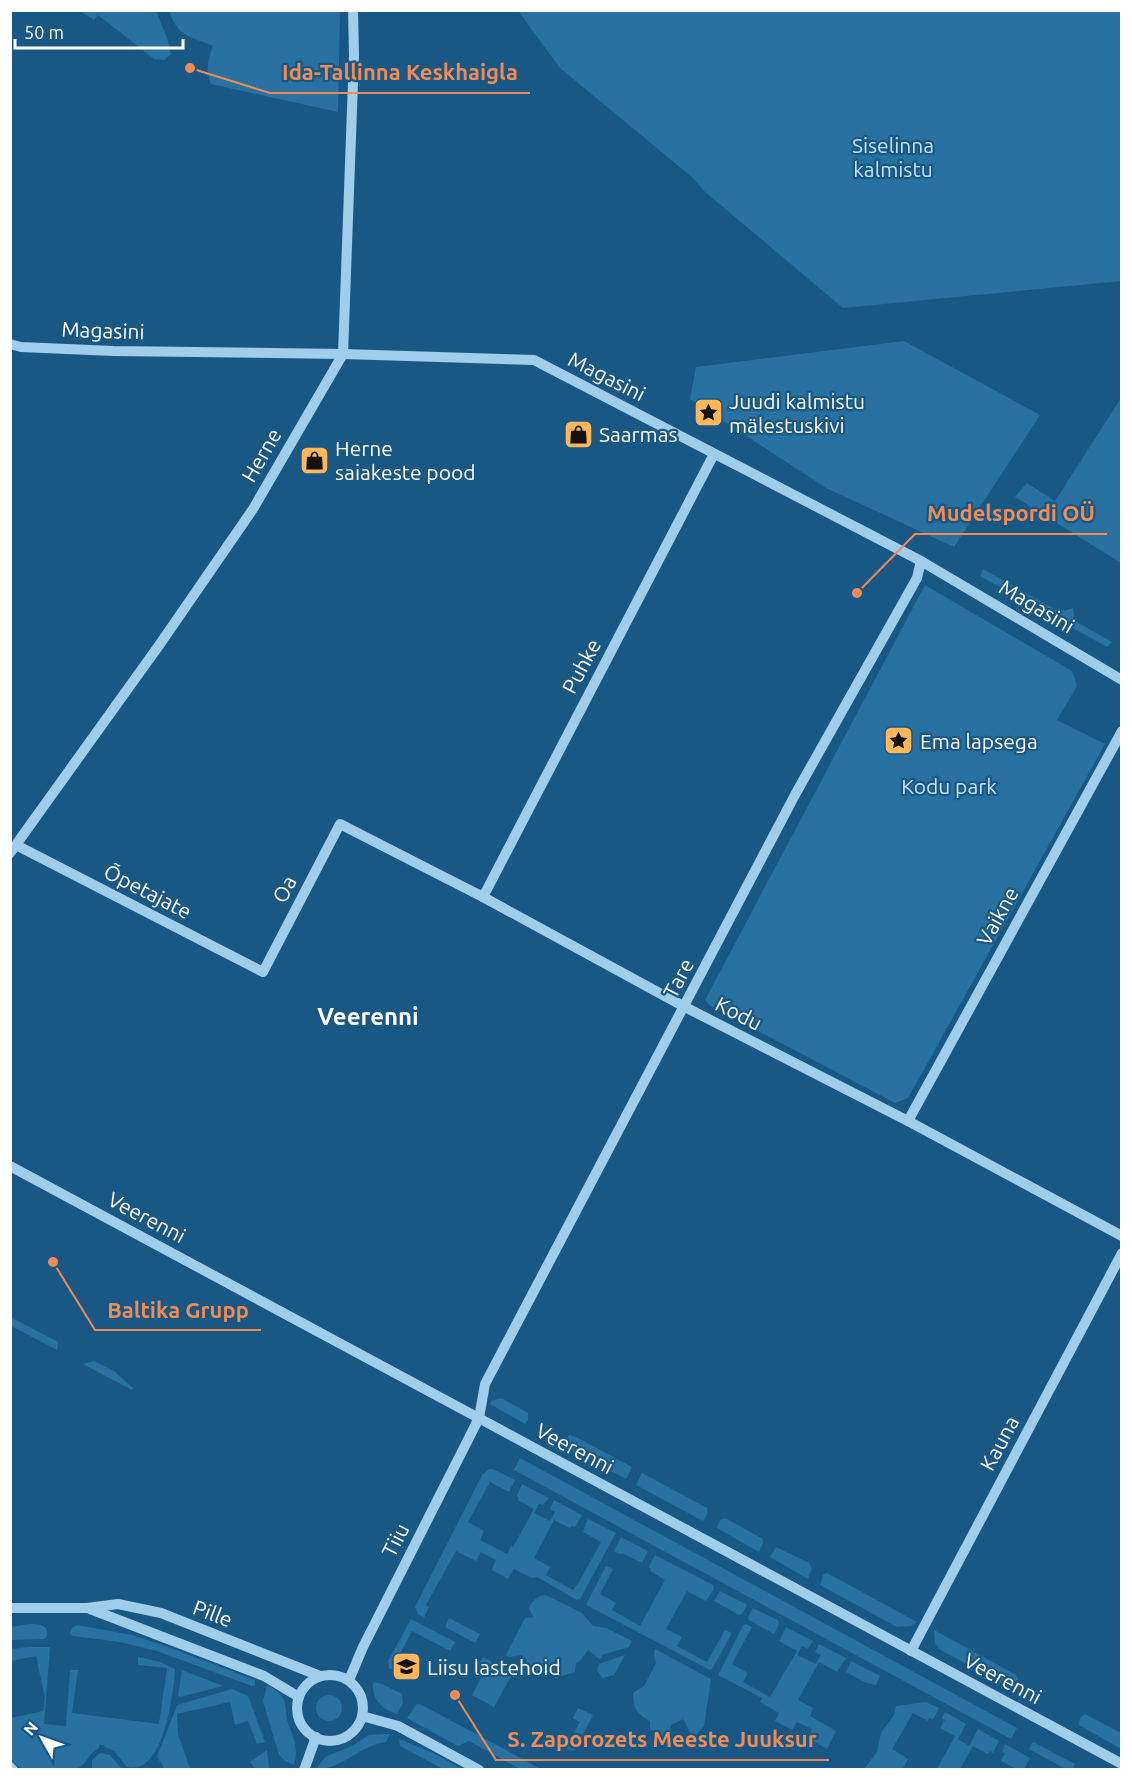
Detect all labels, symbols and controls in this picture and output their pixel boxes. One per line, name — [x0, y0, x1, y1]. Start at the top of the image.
scale bar — [15, 12, 183, 50]
text: 50 m — [24, 22, 64, 42]
callout: Ida-Tallinna Keskhaigla — [270, 53, 530, 93]
text: Ida-Tallinna Keskhaigla — [282, 59, 518, 84]
park label: Siselinna kalmistu — [852, 133, 934, 181]
street label: Magasini — [61, 317, 145, 343]
street label: Magasini — [564, 346, 650, 406]
place label: Juudi kalmistu mälestuskivi — [729, 389, 865, 437]
place icon: Juudi kalmistu mälestuskivi — [692, 397, 724, 429]
shop icon: Saarmas — [562, 418, 594, 450]
place label: Saarmas — [599, 422, 678, 446]
street label: Herne — [236, 424, 286, 486]
place label: Herne saiakeste pood — [335, 436, 476, 484]
shop icon: Herne saiakeste pood — [298, 444, 330, 476]
callout: Mudelspordi OÜ — [915, 494, 1107, 534]
text: Mudelspordi OÜ — [927, 500, 1095, 525]
street label: Magasini — [995, 574, 1079, 638]
street label: Puhke — [557, 635, 605, 697]
place icon: Ema lapsega — [883, 725, 915, 757]
place label: Ema lapsega — [920, 729, 1038, 753]
park label: Kodu park — [901, 774, 997, 798]
street label: Õpetajate — [100, 859, 196, 923]
street label: Oa — [267, 871, 301, 907]
street label: Vaikne — [971, 883, 1023, 949]
street label: Tare — [658, 954, 698, 1002]
street label: Kodu — [712, 991, 766, 1035]
district label: Veerenni — [317, 1003, 419, 1030]
street label: Veerenni — [104, 1187, 190, 1247]
callout: Baltika Grupp — [95, 1290, 261, 1330]
text: Baltika Grupp — [107, 1297, 249, 1322]
street label: Kauna — [975, 1412, 1023, 1474]
street label: Veerenni — [532, 1418, 618, 1478]
street label: Tiiu — [377, 1519, 413, 1561]
street label: Pille — [190, 1595, 236, 1631]
street label: Veerenni — [960, 1648, 1046, 1708]
school or university icon: Liisu lastehoid — [390, 1651, 422, 1683]
place label: Liisu lastehoid — [427, 1655, 561, 1679]
north arrow — [12, 1708, 72, 1768]
text: N — [20, 1718, 41, 1739]
callout: S. Zaporozets Meeste Juuksur — [496, 1720, 829, 1760]
text: S. Zaporozets Meeste Juuksur — [507, 1726, 817, 1751]

